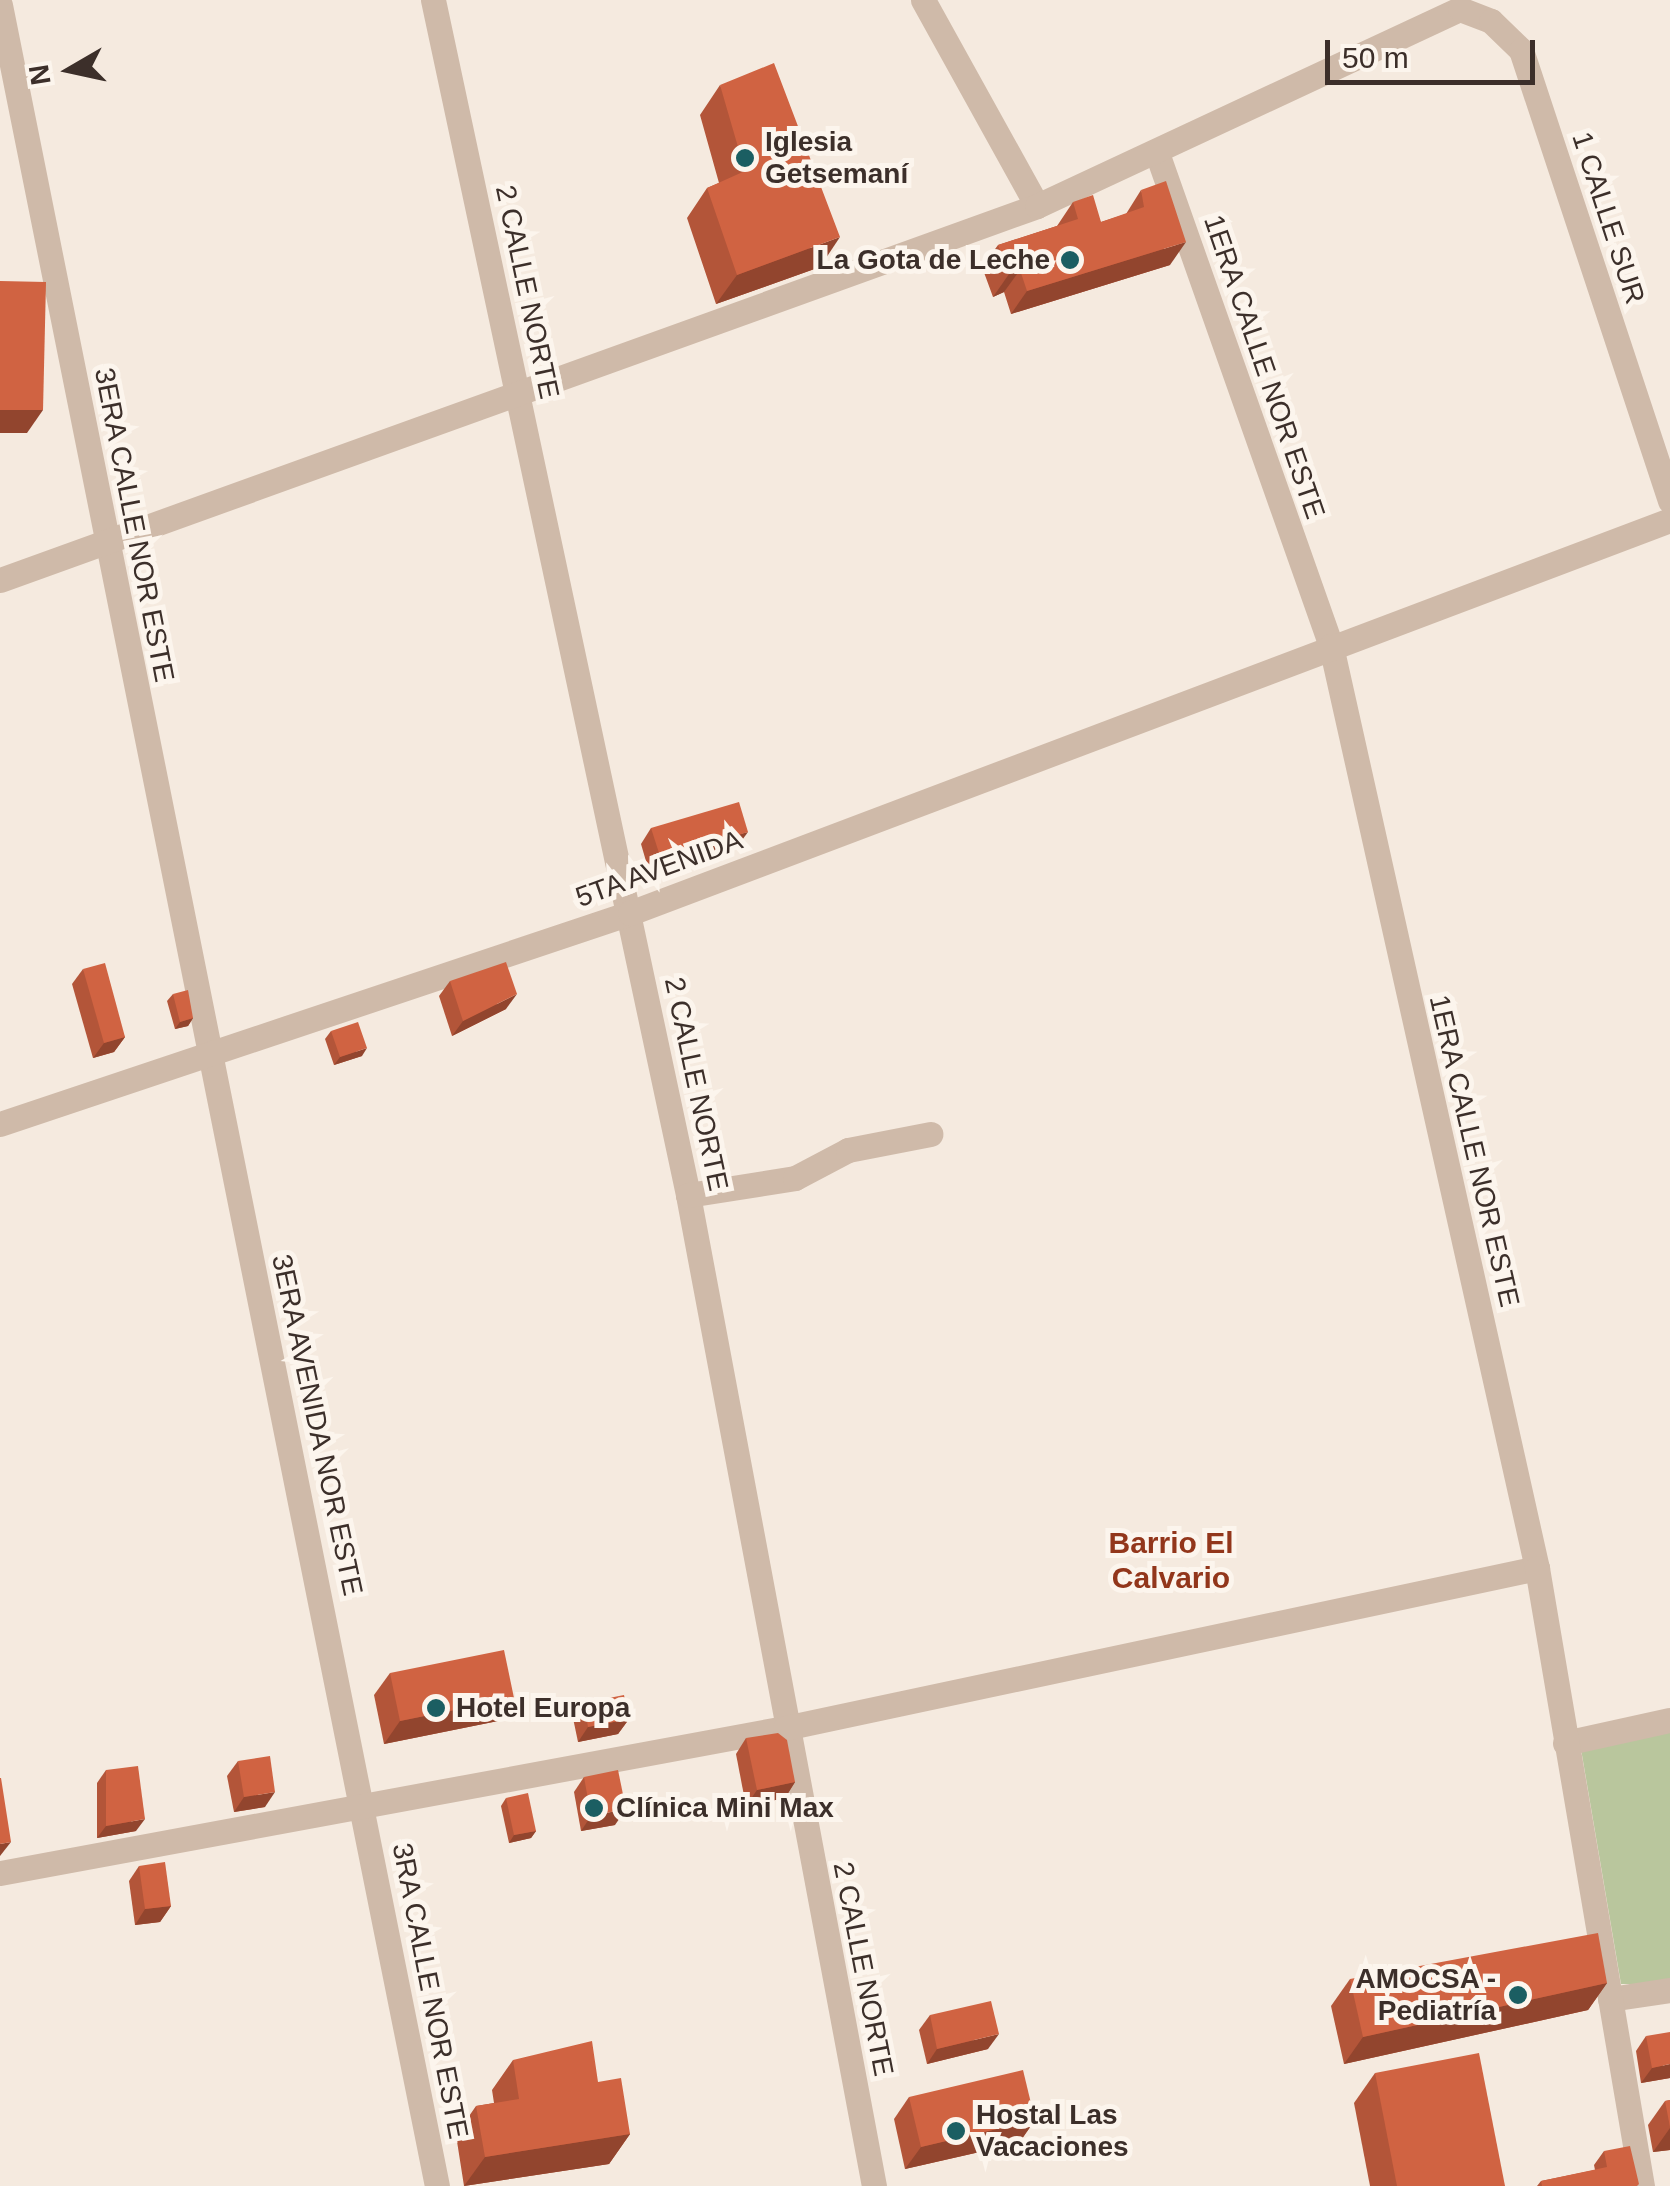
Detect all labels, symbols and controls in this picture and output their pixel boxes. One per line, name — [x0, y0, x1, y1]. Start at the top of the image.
north arrow — [20, 20, 120, 120]
scale bar — [1330, 20, 1540, 82]
text: 50 m — [1342, 41, 1409, 74]
text: N — [23, 62, 57, 87]
place label: Iglesia Getsemaní — [765, 125, 908, 191]
street label: 1 CALLE SUR — [1564, 128, 1652, 308]
marker: Iglesia Getsemaní — [734, 147, 756, 169]
street label: 2 CALLE NORTE — [488, 182, 566, 402]
street label: 1ERA CALLE NOR ESTE — [1196, 210, 1332, 524]
place label: La Gota de Leche — [817, 243, 1050, 277]
marker: La Gota de Leche — [1059, 249, 1081, 271]
street label: 3ERA CALLE NOR ESTE — [87, 364, 181, 686]
street label: 5TA AVENIDA — [570, 823, 748, 915]
street label: 2 CALLE NORTE — [657, 974, 735, 1194]
street label: 1ERA CALLE NOR ESTE — [1422, 991, 1526, 1311]
street label: 3ERA AVENIDA NOR ESTE — [264, 1249, 370, 1601]
district label: Barrio El Calvario — [1108, 1525, 1234, 1596]
place label: Hotel Europa — [456, 1691, 630, 1725]
marker: Hotel Europa — [425, 1697, 447, 1719]
place label: Clínica Mini Max — [616, 1791, 834, 1825]
marker: Clínica Mini Max — [581, 1795, 607, 1821]
street label: 3RA CALLE NOR ESTE — [385, 1840, 475, 2142]
street label: 2 CALLE NORTE — [826, 1859, 900, 2079]
place label: AMOCSA - Pediatría — [1354, 1962, 1496, 2028]
marker: AMOCSA - Pediatría — [1505, 1982, 1531, 2008]
place label: Hostal Las Vacaciones — [976, 2098, 1129, 2164]
marker: Hostal Las Vacaciones — [945, 2120, 967, 2142]

